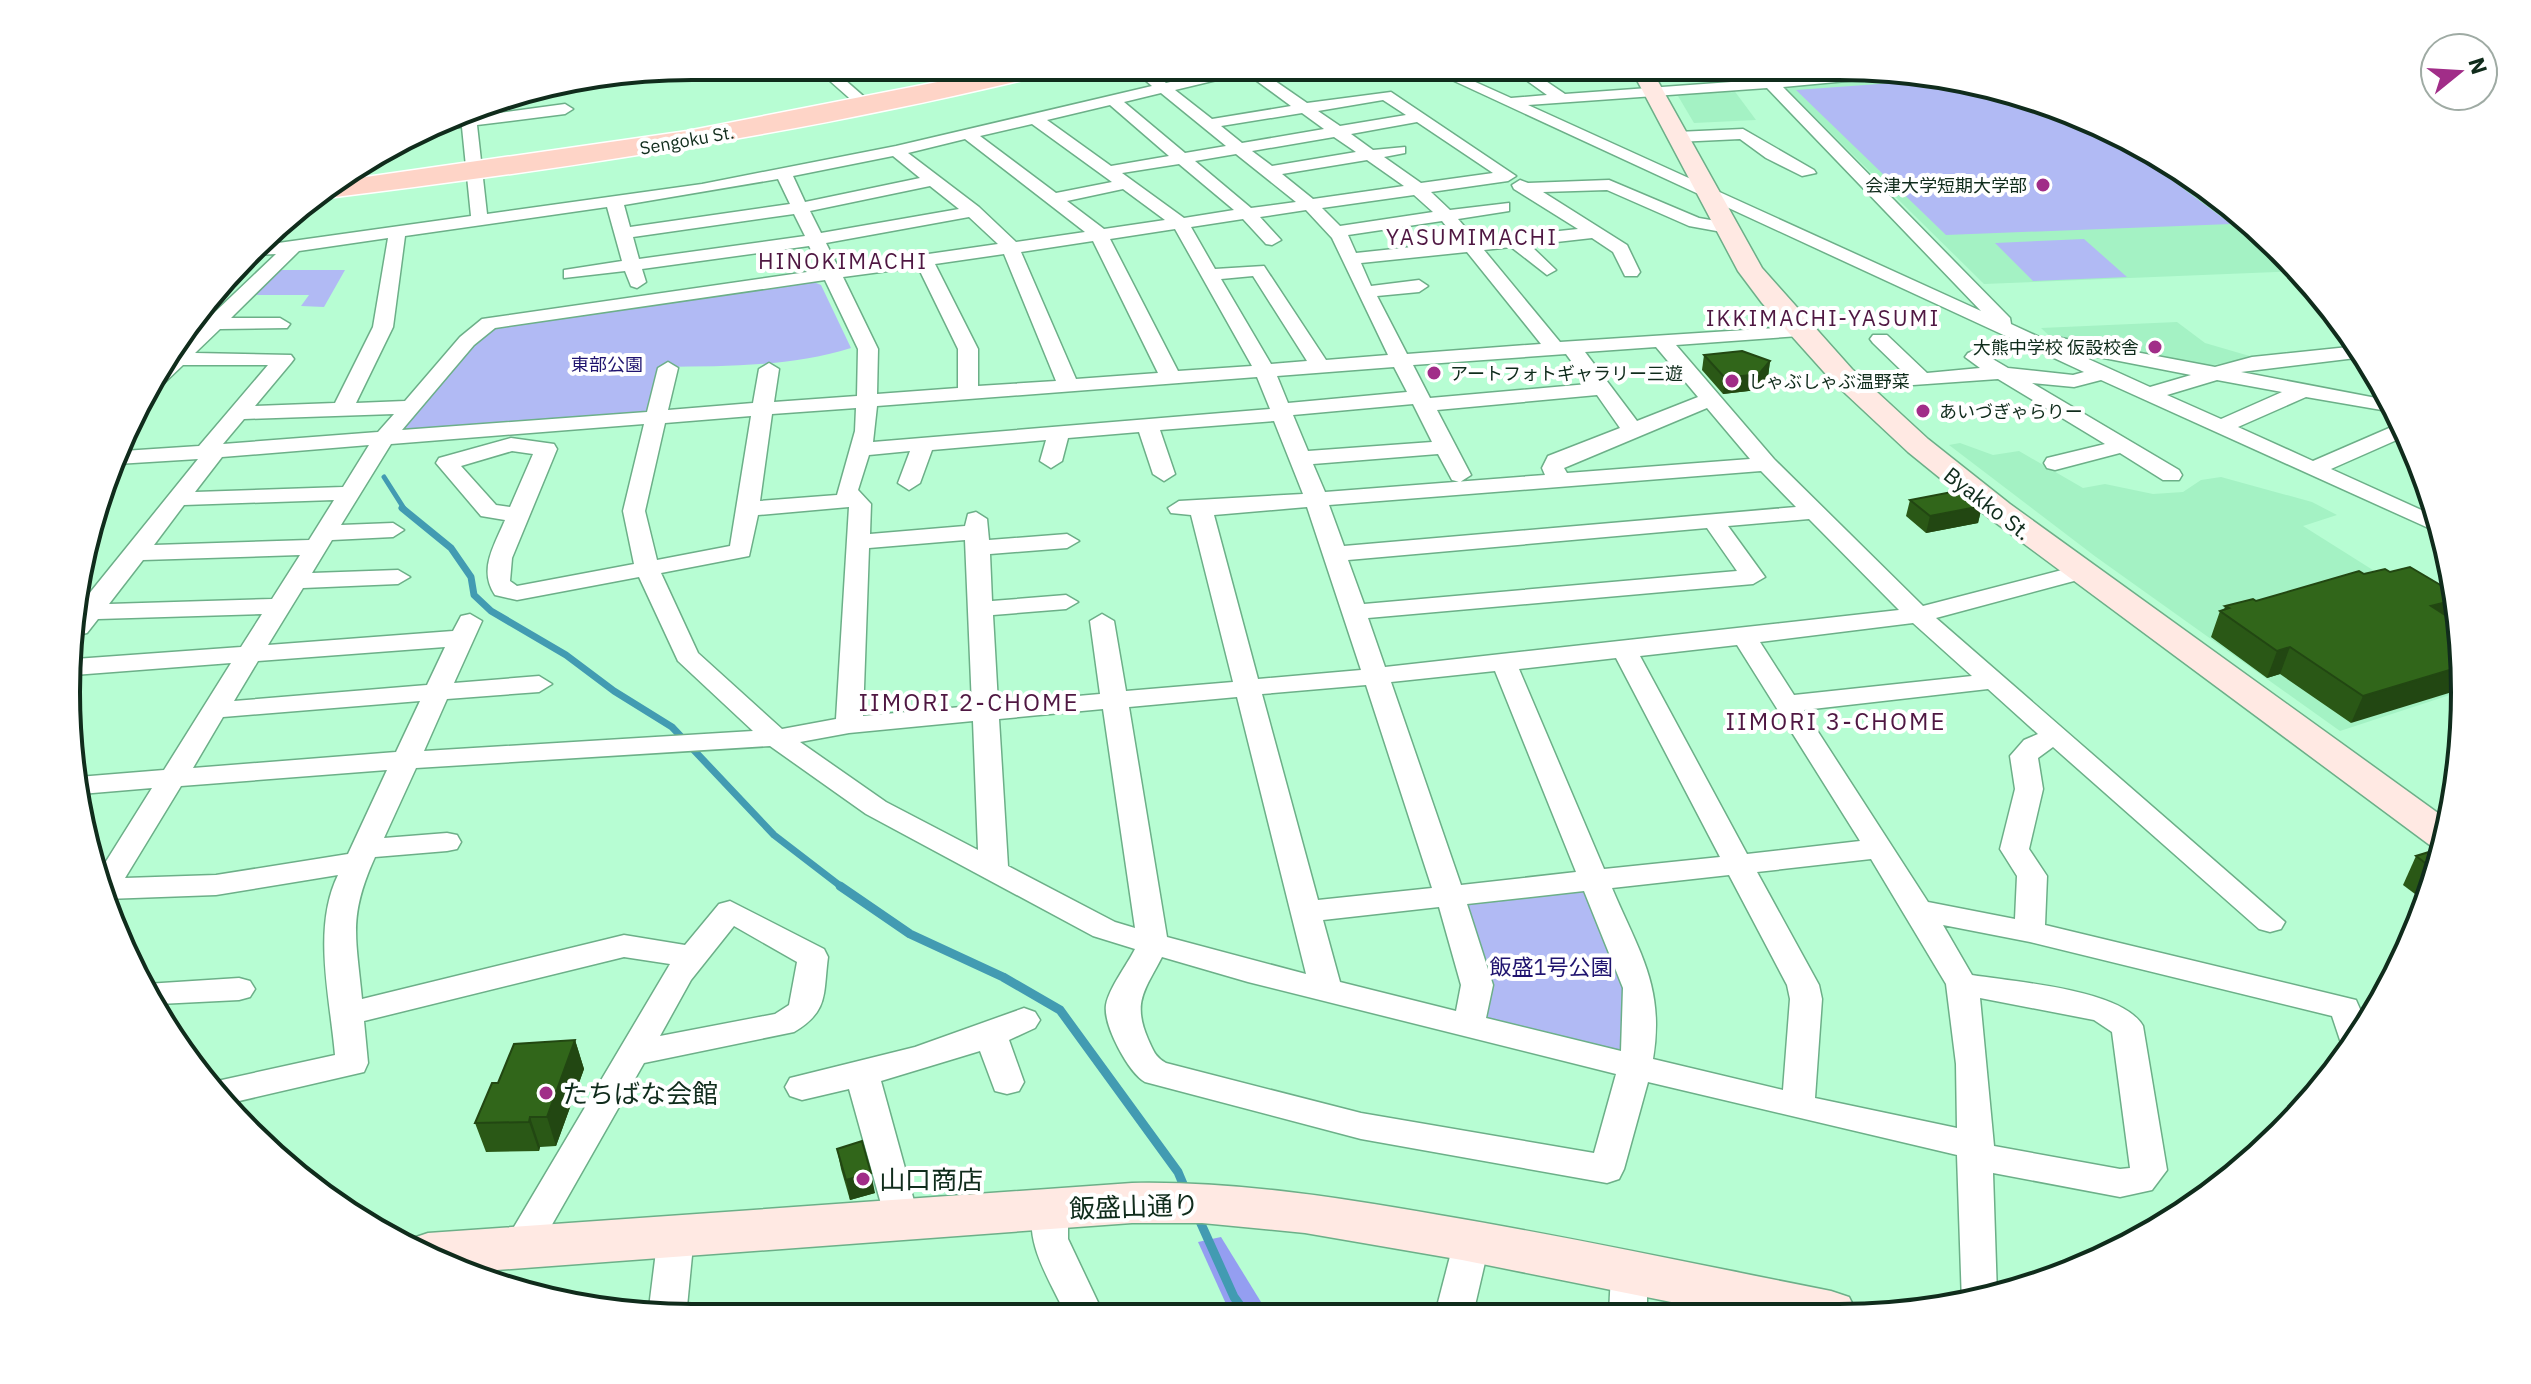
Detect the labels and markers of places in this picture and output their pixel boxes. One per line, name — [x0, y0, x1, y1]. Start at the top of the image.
place label: 会津大学短期大学部 — [1865, 174, 2027, 197]
marker: 会津大学短期大学部 — [2034, 176, 2052, 194]
place label: 大熊中学校 仮設校舎 — [1973, 336, 2139, 359]
marker: 大熊中学校 仮設校舎 — [2146, 338, 2164, 356]
place label: アートフォトギャラリー三遊 — [1450, 362, 1683, 385]
marker: アートフォトギャラリー三遊 — [1425, 364, 1443, 382]
place label: しゃぶしゃぶ温野菜 — [1748, 370, 1910, 393]
marker: しゃぶしゃぶ温野菜 — [1723, 372, 1741, 390]
place label: あいづぎゃらりー — [1939, 400, 2083, 423]
marker: あいづぎゃらりー — [1914, 402, 1932, 420]
place label: たちばな会館 — [562, 1076, 718, 1110]
marker: たちばな会館 — [537, 1084, 555, 1102]
place label: 山口商店 — [879, 1162, 983, 1196]
marker: 山口商店 — [854, 1170, 872, 1188]

